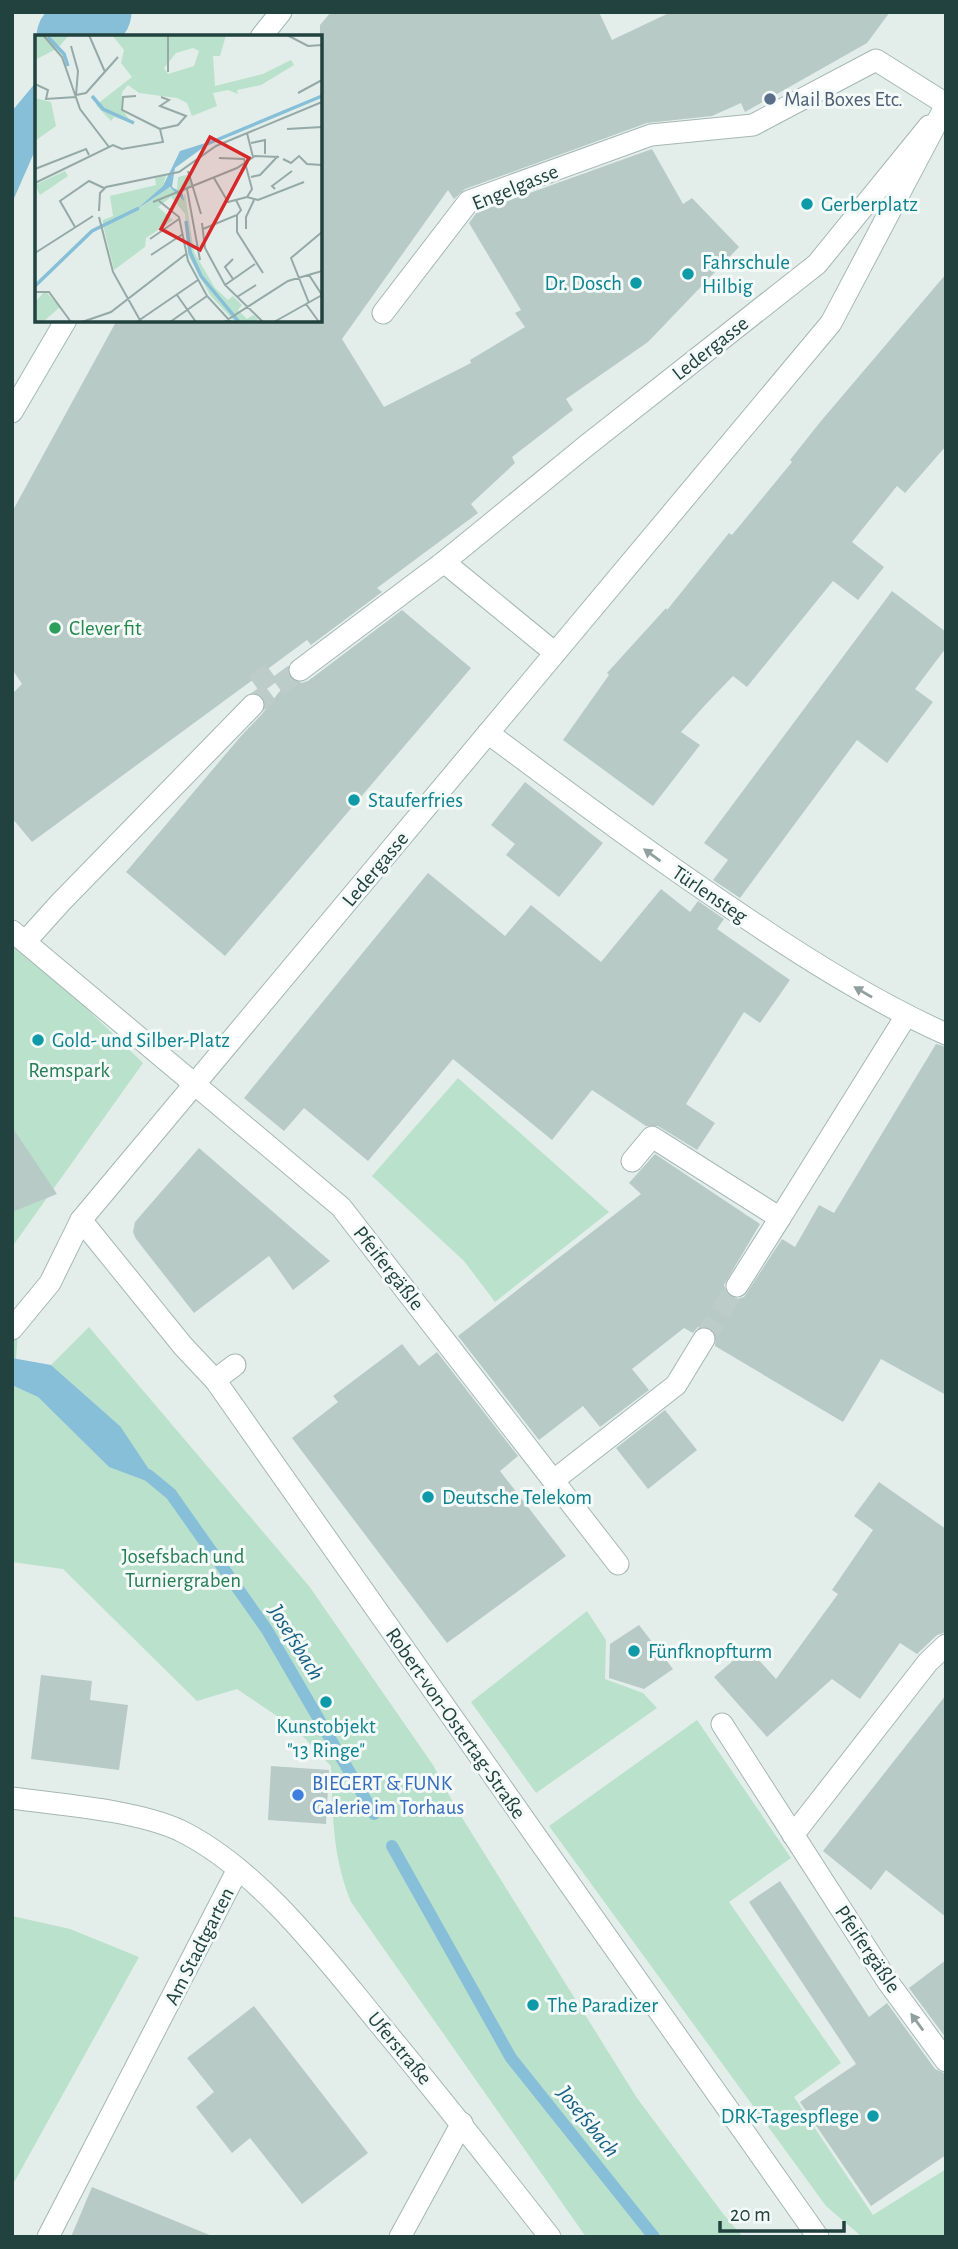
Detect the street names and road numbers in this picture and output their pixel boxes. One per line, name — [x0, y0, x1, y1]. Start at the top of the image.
street label: Engelgasse — [469, 161, 561, 214]
street label: Ledergasse — [668, 312, 752, 384]
street label: Ledergasse — [338, 828, 412, 911]
street label: Türlensteg — [668, 862, 752, 927]
street label: Pfeifergäßle — [349, 1222, 428, 1314]
street label: Robert-von-Ostertag-Straße — [382, 1624, 530, 1823]
street label: Am Stadtgarten — [161, 1884, 238, 2008]
street label: Pfeifergäßle — [831, 1902, 904, 1997]
street label: Uferstraße — [363, 2008, 436, 2089]

